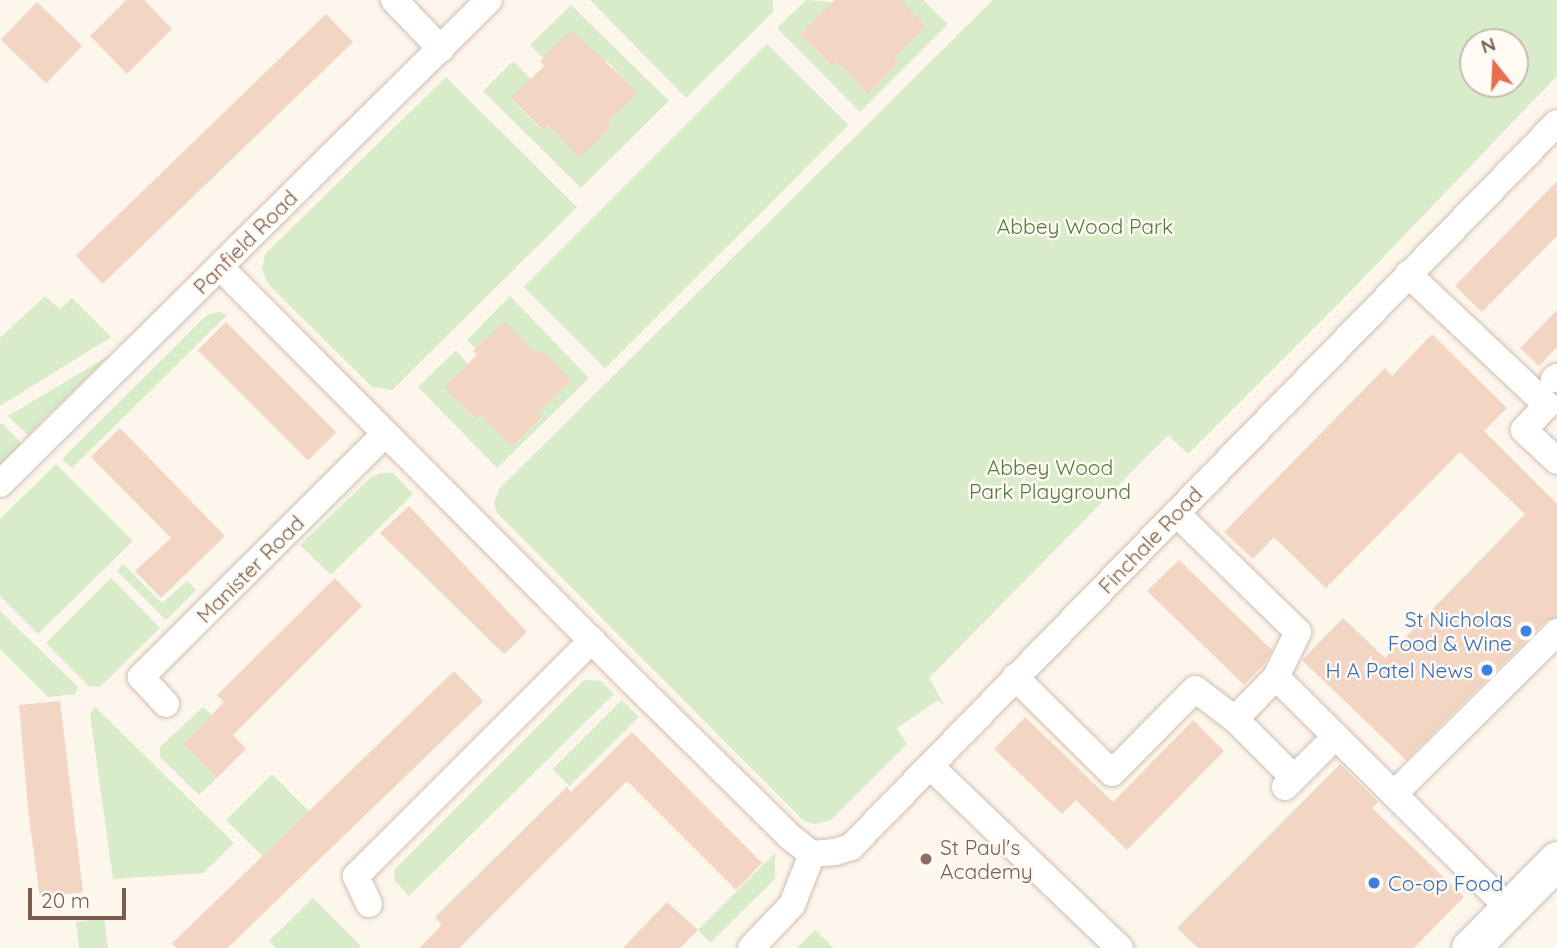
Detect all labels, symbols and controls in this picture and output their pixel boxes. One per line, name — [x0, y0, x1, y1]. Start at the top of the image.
north arrow — [1459, 28, 1529, 98]
text: N — [1478, 31, 1498, 59]
street label: Panfield Road — [188, 185, 302, 299]
park label: Abbey Wood Park — [997, 213, 1173, 239]
park label: Abbey Wood Park Playground — [969, 454, 1131, 504]
street label: Finchale Road — [1093, 481, 1207, 599]
street label: Manister Road — [191, 510, 309, 628]
place label: St Nicholas Food & Wine — [1388, 606, 1512, 656]
marker: St Nicholas Food & Wine — [1518, 623, 1534, 639]
place label: H A Patel News — [1326, 657, 1473, 683]
marker: H A Patel News — [1479, 662, 1495, 678]
place label: St Paul's Academy — [940, 834, 1033, 884]
marker: St Paul's Academy — [918, 851, 934, 867]
place label: Co-op Food — [1388, 870, 1503, 896]
scale bar — [32, 874, 130, 918]
marker: Co-op Food — [1366, 875, 1382, 891]
text: 20 m — [41, 887, 90, 913]

